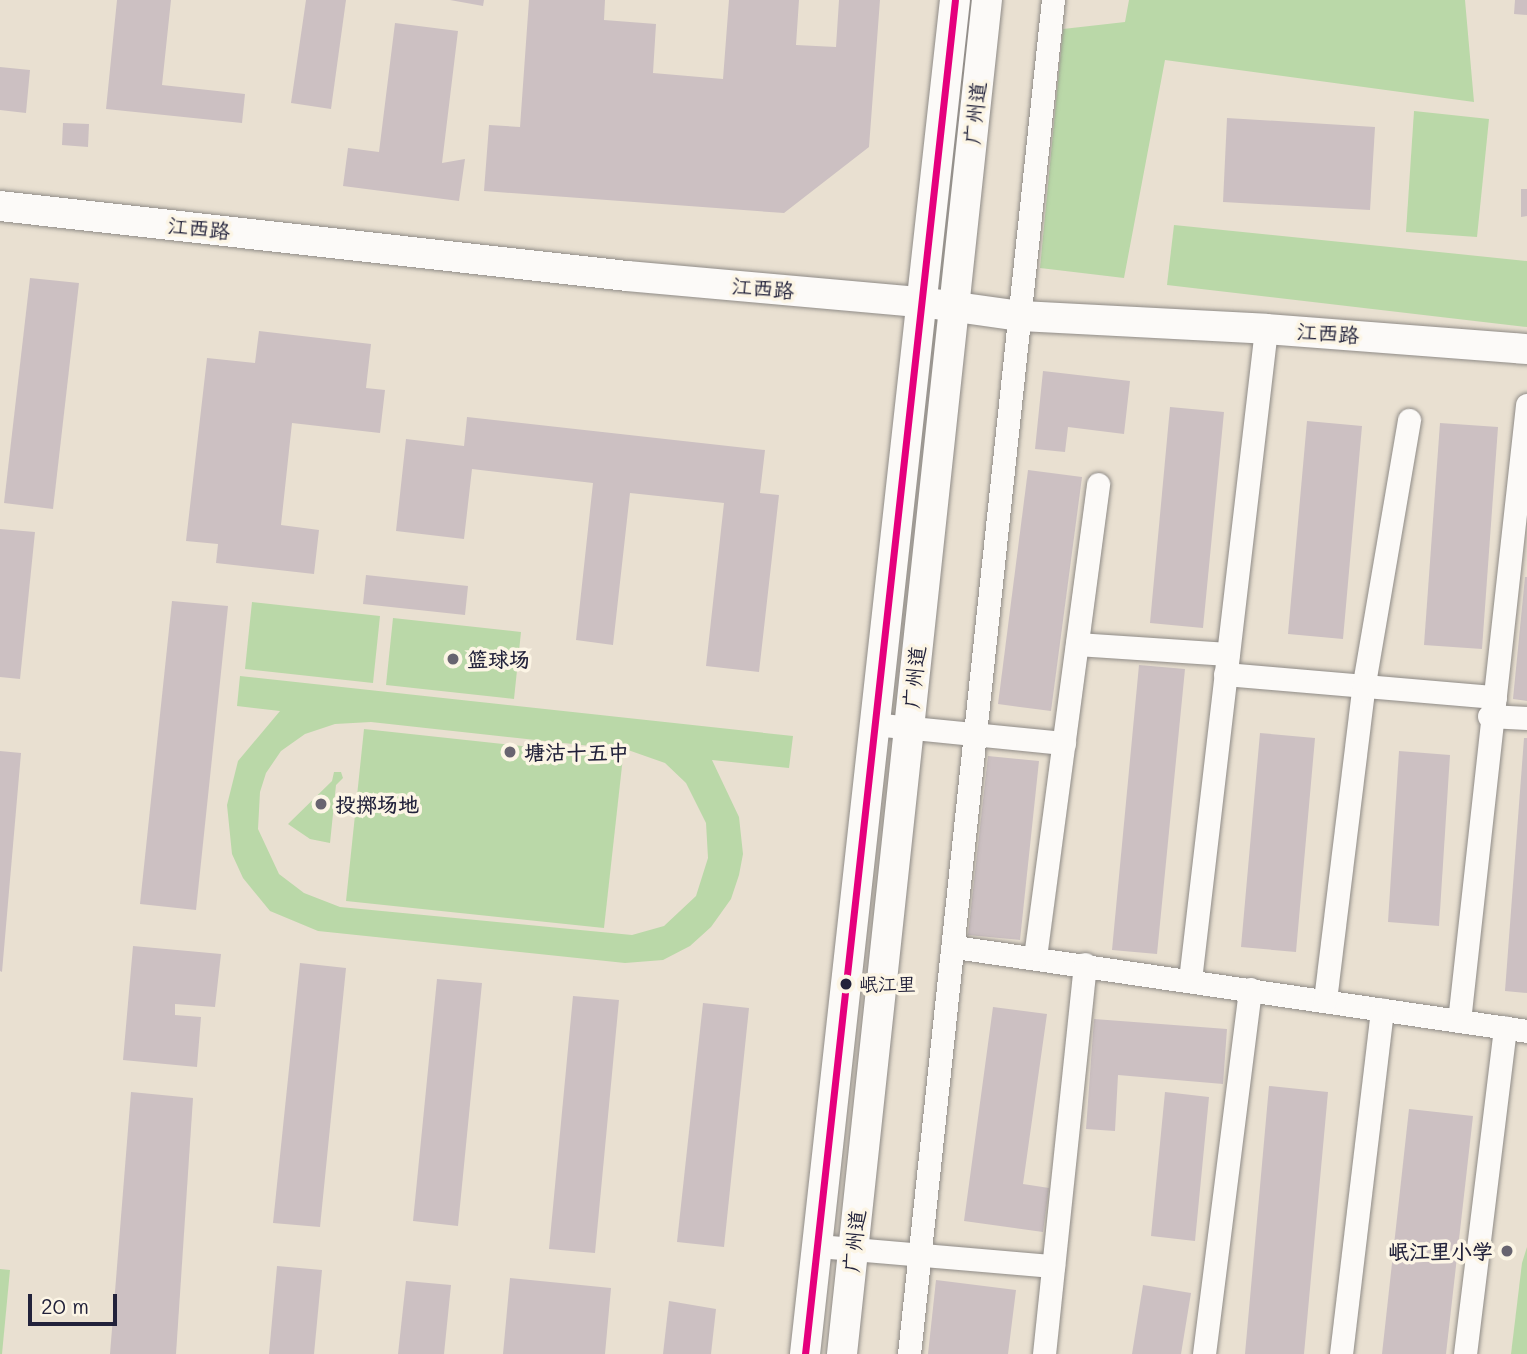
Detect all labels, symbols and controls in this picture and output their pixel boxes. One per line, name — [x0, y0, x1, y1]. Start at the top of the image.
street label: 广州道 — [959, 80, 991, 146]
street label: 江西路 — [166, 212, 232, 244]
street label: 江西路 — [731, 273, 795, 303]
street label: 江西路 — [1296, 318, 1360, 348]
street label: 广州道 — [898, 644, 930, 710]
place label: 篮球场 — [467, 646, 530, 672]
marker: 篮球场 — [445, 651, 461, 667]
place label: 塘沽十五中 — [524, 739, 629, 765]
marker: 塘沽十五中 — [502, 744, 518, 760]
place label: 投掷场地 — [335, 791, 419, 817]
marker: 投掷场地 — [313, 796, 329, 812]
place label: 岷江里 — [859, 973, 916, 995]
marker: 岷江里 — [839, 977, 853, 991]
street label: 广州道 — [838, 1208, 870, 1274]
place label: 岷江里小学 — [1388, 1238, 1493, 1264]
marker: 岷江里小学 — [1499, 1243, 1515, 1259]
scale bar — [32, 1280, 121, 1324]
text: 20 m — [41, 1292, 89, 1319]

